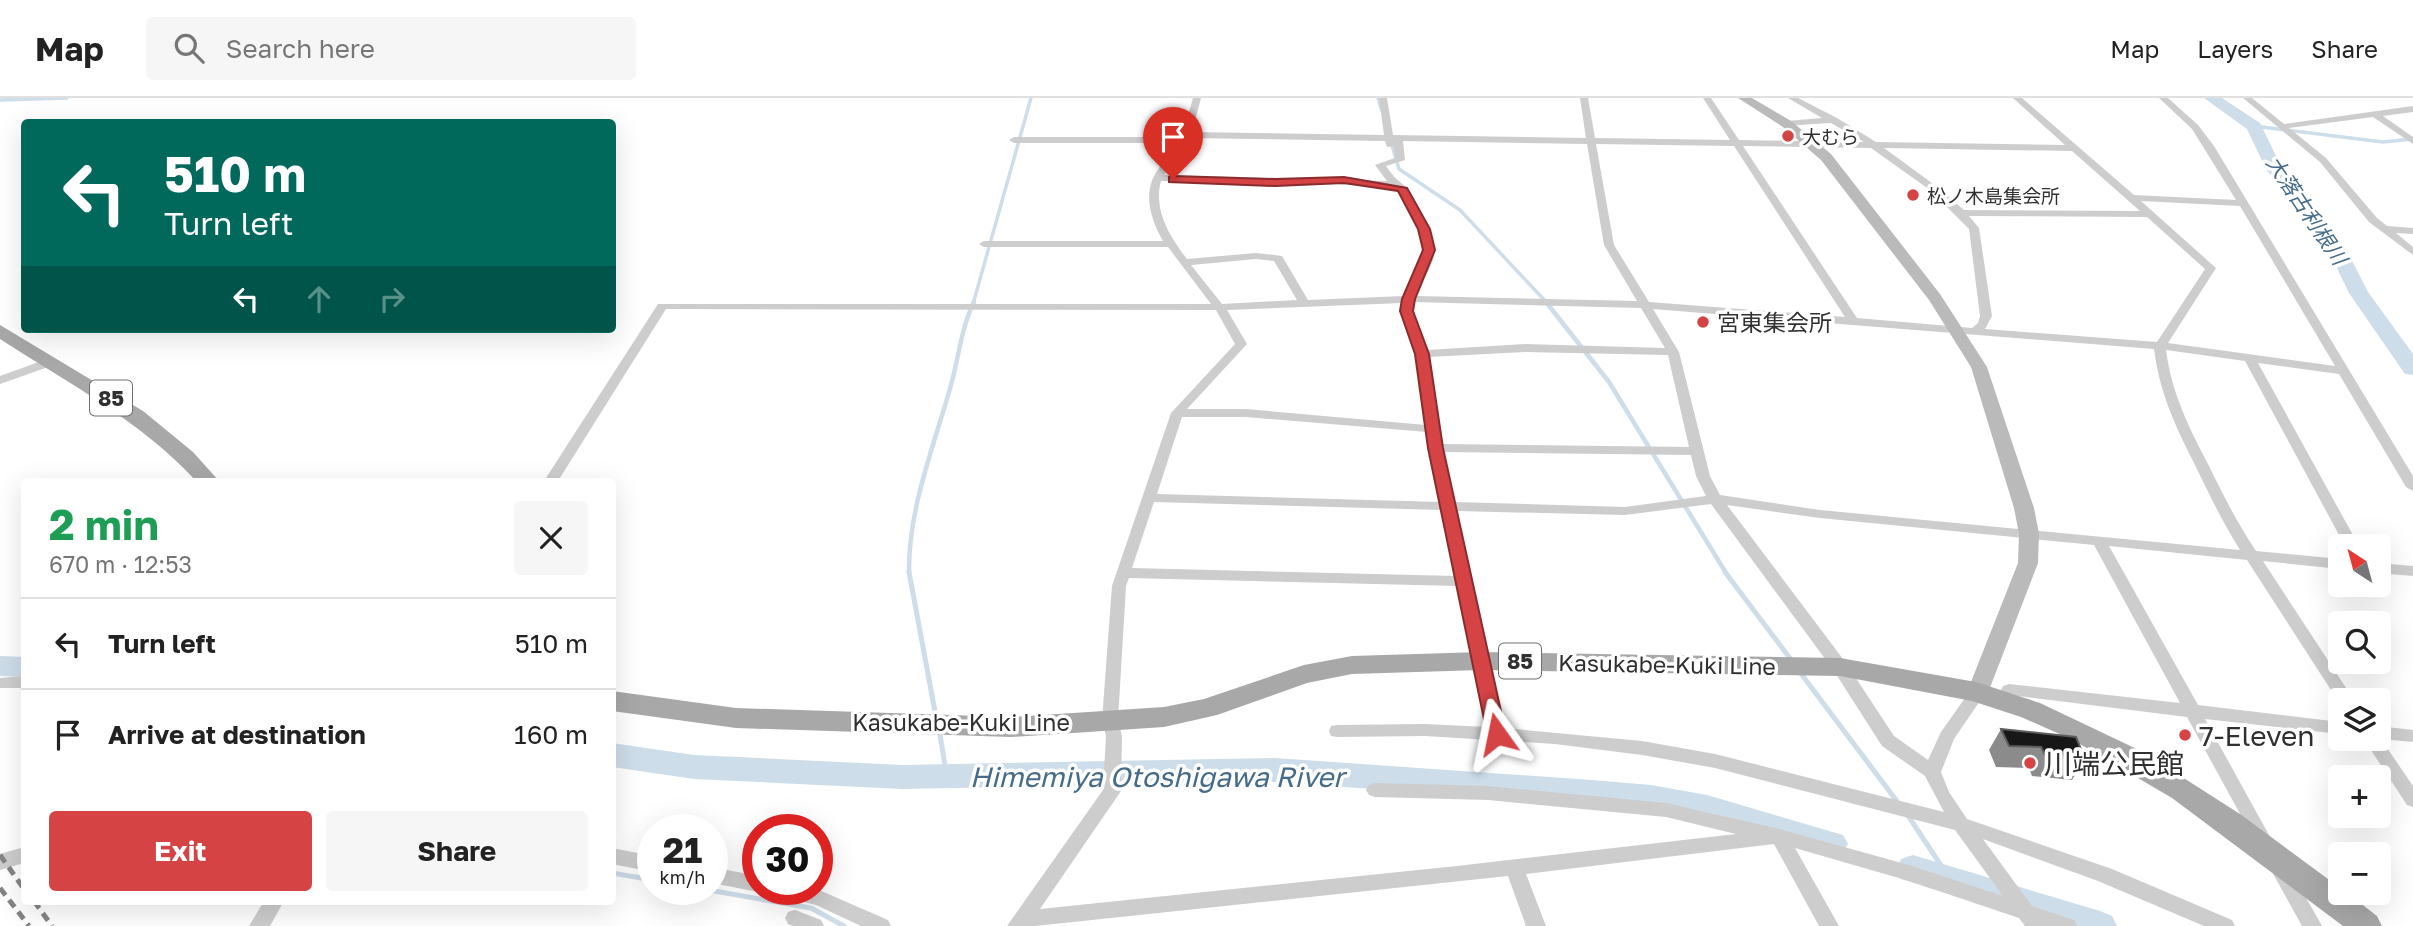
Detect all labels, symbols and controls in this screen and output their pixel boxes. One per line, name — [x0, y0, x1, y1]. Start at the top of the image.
search box — [146, 17, 636, 80]
text: Map — [35, 29, 104, 68]
icon: search — [170, 29, 208, 67]
text: Search here — [226, 33, 375, 64]
text: Map — [2110, 34, 2159, 63]
text: Layers — [2197, 34, 2273, 63]
text: Share — [2311, 34, 2378, 63]
pin — [1143, 107, 1203, 179]
icon: arrive — [1154, 118, 1192, 156]
place label: 大むら — [1802, 125, 1859, 148]
marker: 大むら — [1780, 128, 1796, 144]
text: 510 m — [164, 144, 306, 203]
icon: left — [49, 147, 140, 238]
water label: 大落古利根川 — [2261, 151, 2354, 271]
place label: 松ノ木島集会所 — [1927, 184, 2060, 207]
marker: 松ノ木島集会所 — [1905, 187, 1921, 203]
text: Turn left — [164, 204, 293, 242]
icon: left — [227, 280, 265, 318]
icon: ahead — [300, 280, 338, 318]
icon: right — [373, 280, 411, 318]
place label: 宮東集会所 — [1717, 308, 1832, 336]
marker: 宮東集会所 — [1695, 314, 1711, 330]
road number: 85 — [90, 380, 132, 416]
text: 2 min — [49, 499, 159, 549]
button: close — [514, 501, 588, 575]
north arrow — [2328, 534, 2390, 597]
map controls — [2328, 534, 2391, 905]
text: 670 m · 12:53 — [49, 550, 192, 578]
button: search — [2328, 611, 2391, 674]
icon: left — [49, 625, 87, 663]
text: Turn left — [108, 628, 216, 659]
text: 510 m — [515, 628, 588, 659]
road number: 85 — [1499, 644, 1541, 678]
street label: Kasukabe-Kuki Line — [1558, 648, 1776, 680]
button: layers — [2328, 688, 2391, 751]
position arrow — [1460, 697, 1534, 771]
street label: Kasukabe-Kuki Line — [852, 708, 1070, 736]
icon: arrive — [49, 716, 87, 754]
text: Arrive at destination — [108, 719, 366, 750]
text: 160 m — [514, 719, 588, 750]
place label: 7-Eleven — [2199, 719, 2315, 752]
marker: 7-Eleven — [2177, 727, 2193, 743]
place label: 川端公民館 — [2044, 747, 2184, 780]
marker: 川端公民館 — [2022, 755, 2038, 771]
water label: Himemiya Otoshigawa River — [970, 760, 1348, 793]
button: + — [2328, 765, 2391, 828]
button: Exit — [49, 811, 312, 891]
button: Share — [326, 811, 588, 891]
speed limit sign: 30 — [742, 814, 833, 905]
text: 21 — [663, 829, 702, 871]
button: − — [2328, 842, 2391, 905]
text: km/h — [660, 866, 705, 888]

